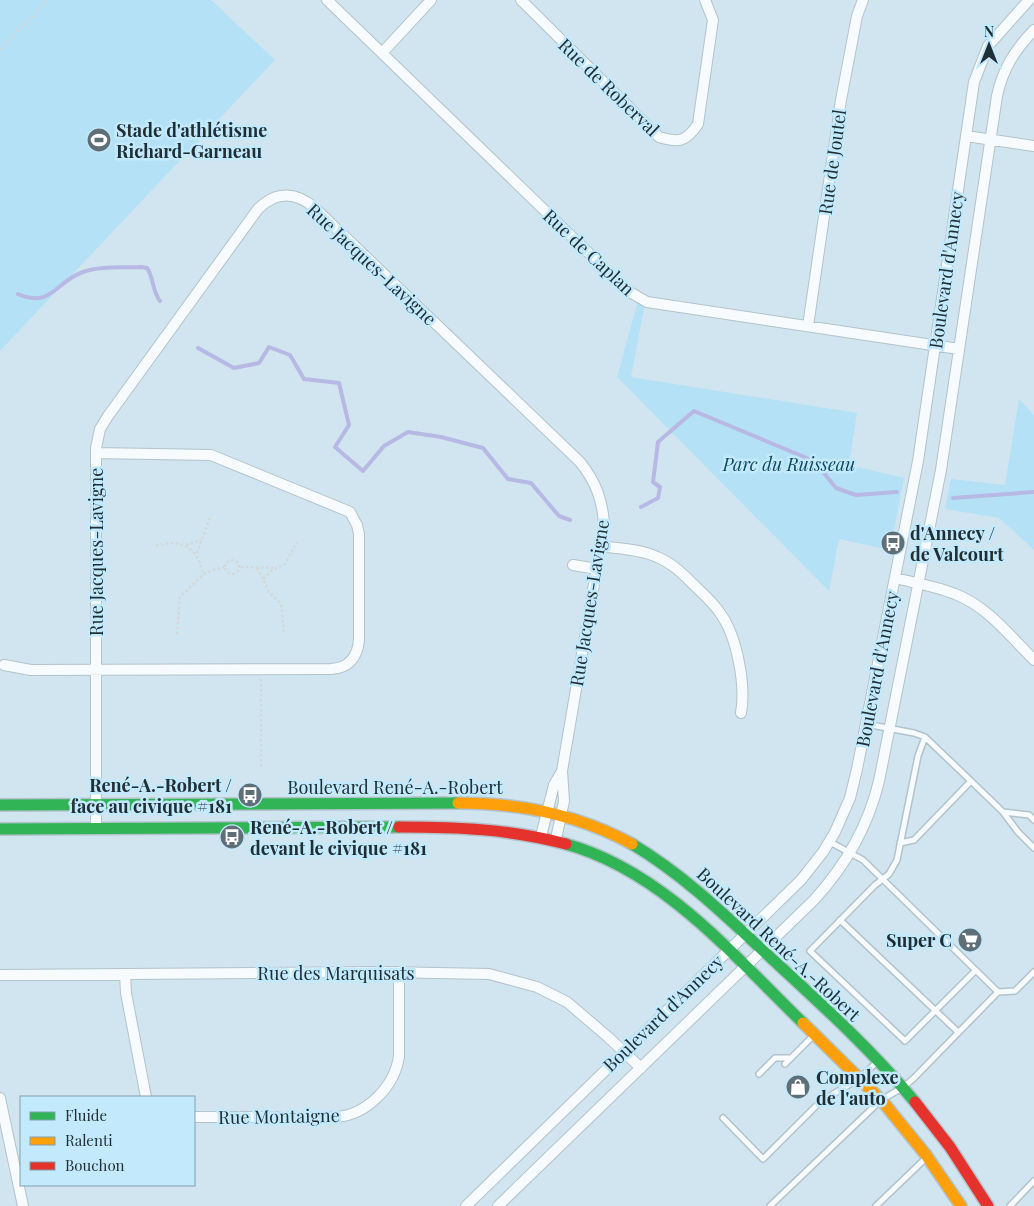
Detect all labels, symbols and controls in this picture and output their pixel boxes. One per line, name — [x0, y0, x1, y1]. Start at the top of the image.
north arrow — [964, 20, 1014, 70]
text: N — [984, 22, 994, 41]
street label: Rue de Roberval — [553, 33, 665, 141]
street label: Rue de Joutel — [813, 108, 851, 216]
place label: Stade d'athlétisme Richard-Garneau — [116, 118, 267, 163]
sports icon: Stade d'athlétisme Richard-Garneau — [86, 127, 112, 153]
street label: Boulevard d'Annecy — [923, 190, 969, 350]
street label: Rue Jacques-Lavigne — [302, 198, 442, 330]
street label: Rue de Caplan — [538, 204, 640, 301]
park label: Parc du Ruisseau — [722, 452, 855, 476]
street label: Rue Jacques-Lavigne — [84, 468, 108, 636]
street label: Rue Jacques-Lavigne — [564, 518, 614, 688]
place label: d'Annecy / de Valcourt — [910, 521, 1004, 566]
bus stop icon: d'Annecy / de Valcourt — [880, 530, 906, 556]
street label: Boulevard d'Annecy — [850, 589, 904, 749]
place label: René-A.-Robert / face au civique #181 — [71, 773, 232, 818]
street label: Boulevard René-A.-Robert — [287, 775, 503, 799]
bus stop icon: René-A.-Robert / face au civique #181 — [237, 782, 263, 808]
place label: René-A.-Robert / devant le civique #181 — [250, 815, 427, 860]
bus stop icon: René-A.-Robert / devant le civique #181 — [219, 824, 245, 850]
street label: Boulevard René-A.-Robert — [692, 862, 866, 1027]
supermarket icon: Super C — [957, 927, 983, 953]
place label: Super C — [886, 928, 952, 952]
street label: Boulevard d'Annecy — [598, 949, 728, 1077]
street label: Rue des Marquisats — [257, 961, 415, 985]
place label: Complexe de l'auto — [816, 1065, 899, 1110]
shop icon: Complexe de l'auto — [785, 1074, 811, 1100]
legend — [20, 1096, 195, 1186]
street label: Rue Montaigne — [218, 1103, 340, 1129]
text: Fluide — [65, 1105, 107, 1125]
text: Ralenti — [65, 1130, 113, 1150]
text: Bouchon — [65, 1155, 125, 1175]

